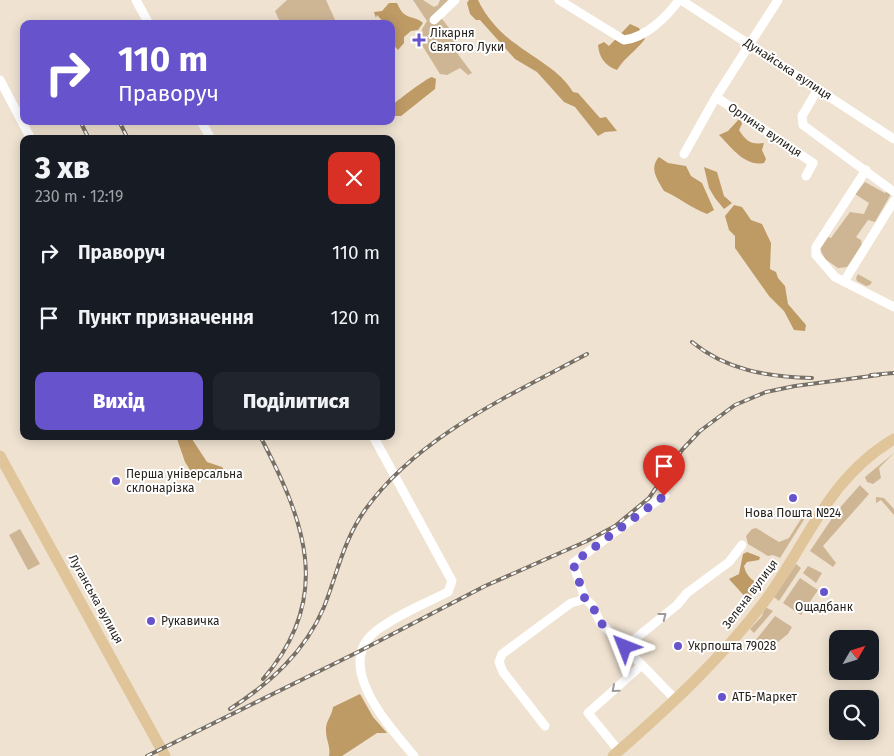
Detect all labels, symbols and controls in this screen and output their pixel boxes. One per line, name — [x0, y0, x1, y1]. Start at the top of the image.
place label: Лікарня Святого Луки — [430, 26, 504, 54]
marker: Лікарня Святого Луки — [412, 33, 426, 47]
street label: Дунайська вулиця — [741, 35, 835, 103]
text: 110 m — [118, 38, 208, 80]
icon: right — [35, 40, 100, 105]
text: Праворуч — [118, 80, 219, 107]
street label: Орлина вулиця — [725, 100, 805, 160]
text: 3 хв — [35, 150, 90, 186]
button: close — [328, 152, 380, 204]
text: 230 m · 12:19 — [35, 187, 123, 206]
icon: right — [35, 239, 63, 267]
text: Праворуч — [78, 241, 165, 264]
text: 110 m — [332, 241, 380, 264]
icon: arrive — [35, 304, 63, 332]
text: Пункт призначення — [78, 306, 254, 329]
text: 120 m — [330, 306, 380, 329]
button: Вихід — [35, 372, 203, 430]
button: Поділитися — [213, 372, 380, 430]
pin — [643, 445, 685, 496]
icon: arrive — [650, 452, 678, 480]
place label: Перша універсальна склонарізка — [126, 467, 243, 495]
marker: Перша універсальна склонарізка — [110, 475, 122, 487]
marker: Нова Пошта №24 — [787, 492, 799, 504]
place label: Нова Пошта №24 — [745, 506, 842, 520]
street label: Луганська вулиця — [66, 552, 126, 646]
street label: Зелена вулиця — [719, 557, 781, 631]
marker: Ощадбанк — [818, 586, 830, 598]
place label: Ощадбанк — [795, 600, 854, 614]
place label: Рукавичка — [161, 614, 220, 628]
one-way arrow — [657, 614, 666, 622]
marker: Рукавичка — [145, 615, 157, 627]
position arrow — [598, 620, 650, 672]
north arrow — [829, 630, 879, 680]
map controls — [829, 630, 879, 740]
place label: Укрпошта 79028 — [688, 639, 777, 653]
marker: Укрпошта 79028 — [672, 640, 684, 652]
one-way arrow — [612, 683, 621, 692]
place label: АТБ-Маркет — [732, 690, 798, 704]
button: search — [829, 690, 879, 740]
marker: АТБ-Маркет — [716, 691, 728, 703]

